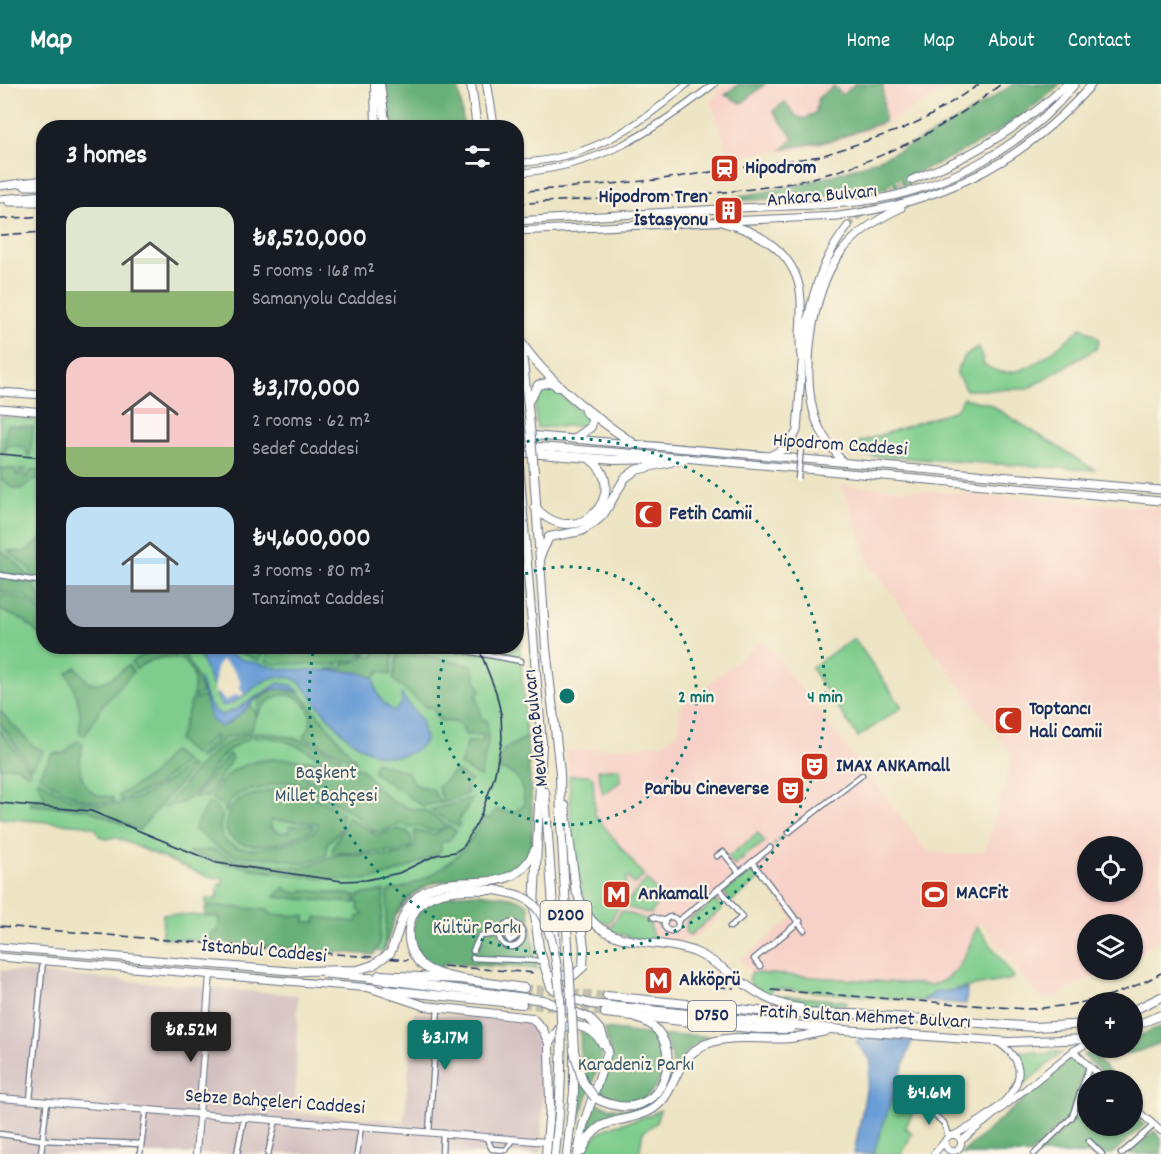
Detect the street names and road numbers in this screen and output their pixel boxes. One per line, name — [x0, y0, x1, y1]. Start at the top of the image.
street label: Ankara Bulvarı — [766, 178, 878, 216]
street label: Hipodrom Caddesi — [772, 427, 909, 465]
street label: Mevlana Bulvarı — [517, 668, 557, 788]
road number: D200 — [540, 901, 592, 931]
street label: İstanbul Caddesi — [200, 933, 328, 971]
street label: Fatih Sultan Mehmet Bulvarı — [759, 998, 971, 1038]
road number: D750 — [688, 1001, 736, 1031]
street label: Sebze Bahçeleri Caddesi — [184, 1083, 366, 1123]

